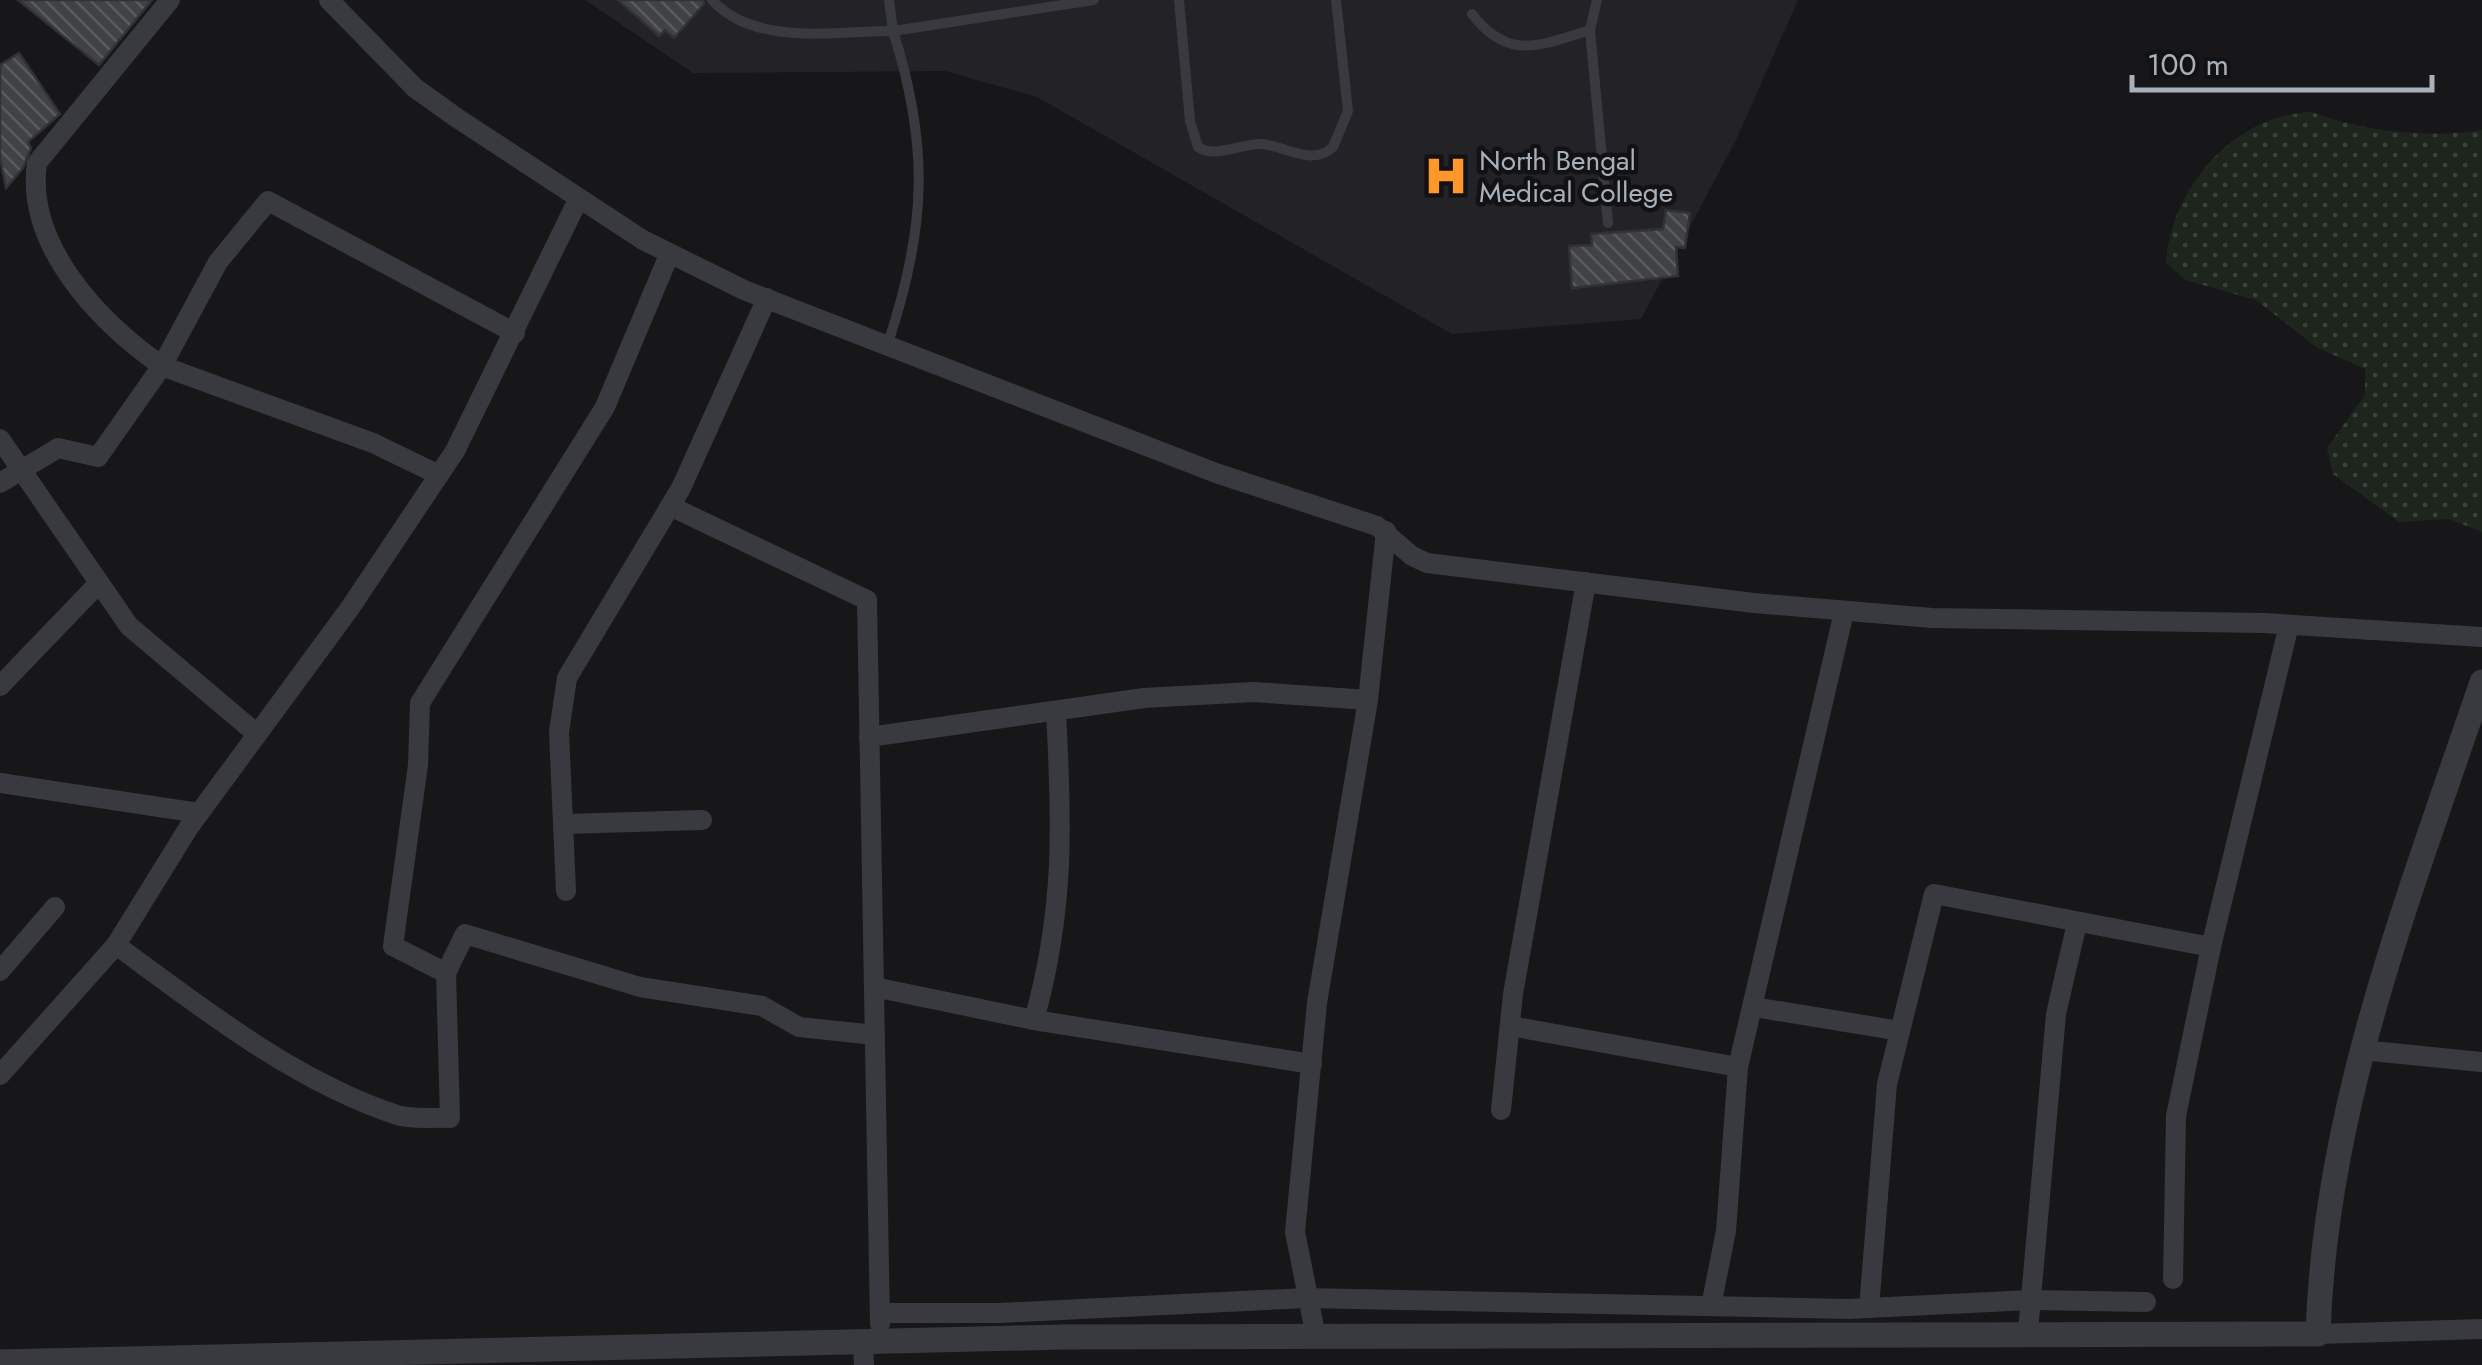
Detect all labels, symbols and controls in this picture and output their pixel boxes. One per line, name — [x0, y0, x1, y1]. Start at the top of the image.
scale bar — [2132, 30, 2432, 92]
text: 100 m — [2147, 43, 2229, 86]
place label: North Bengal Medical College — [1479, 140, 1673, 213]
hospital icon: North Bengal Medical College — [1422, 152, 1470, 200]

